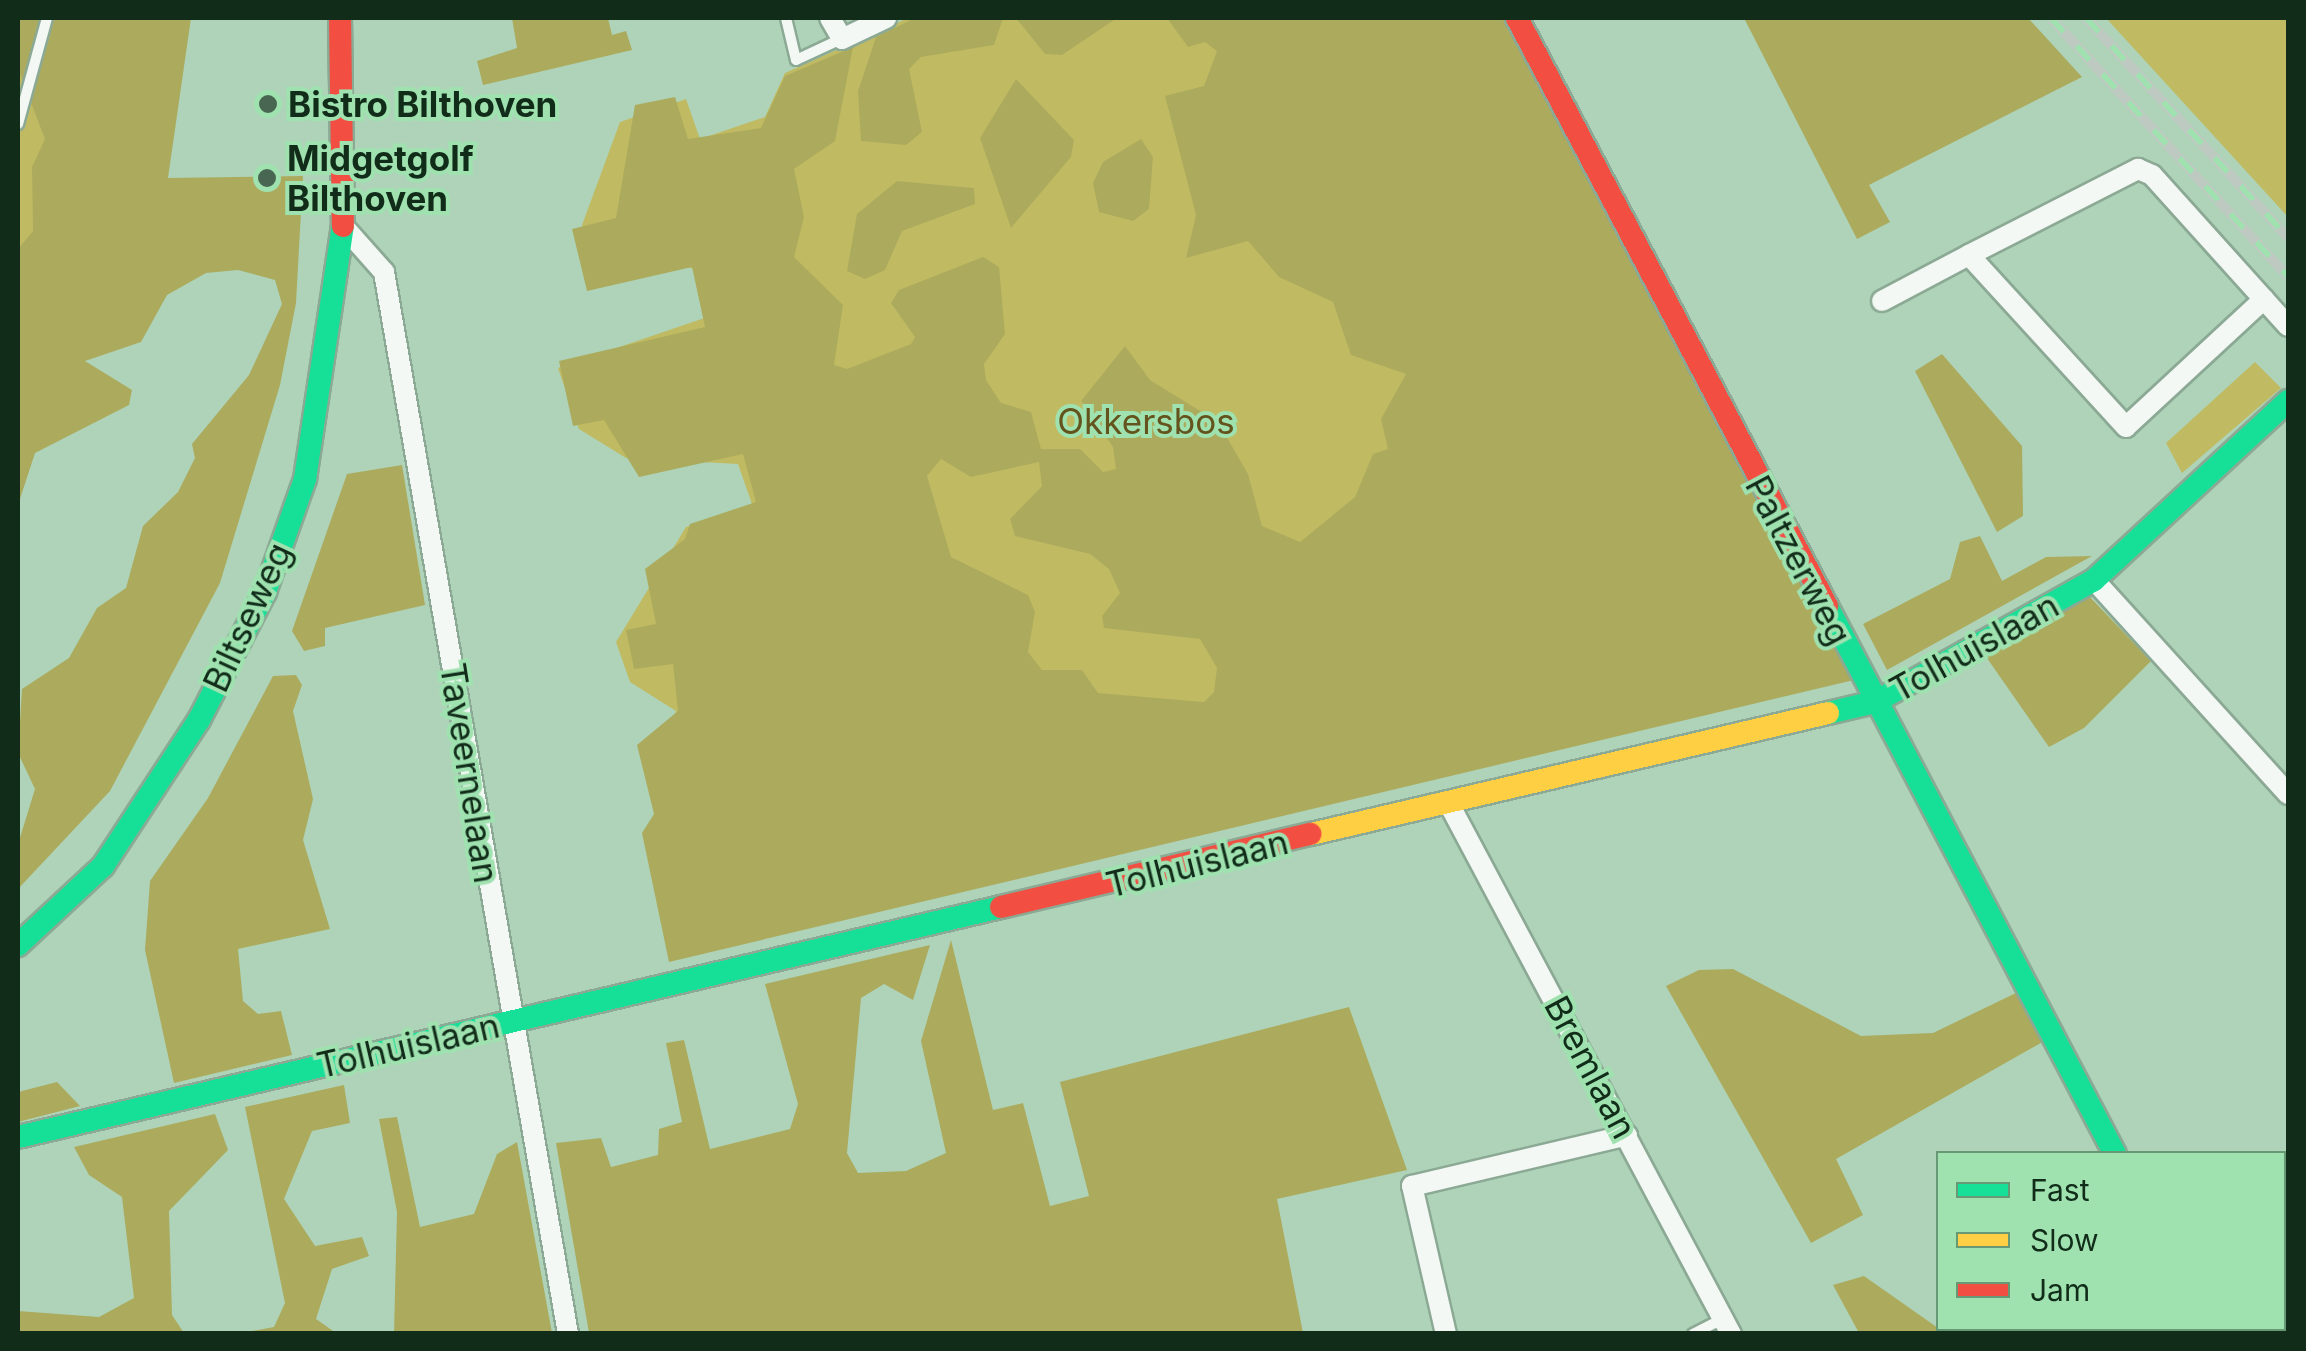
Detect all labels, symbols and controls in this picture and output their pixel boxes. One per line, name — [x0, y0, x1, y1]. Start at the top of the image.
place label: Bistro Bilthoven — [288, 83, 557, 125]
marker: Bistro Bilthoven — [257, 93, 279, 115]
place label: Midgetgolf Bilthoven — [287, 137, 474, 219]
marker: Midgetgolf Bilthoven — [256, 167, 278, 189]
park label: Okkersbos — [1057, 400, 1235, 442]
street label: Paltzerweg — [1737, 468, 1861, 652]
street label: Biltseweg — [194, 536, 300, 698]
street label: Tolhuislaan — [1882, 584, 2066, 710]
street label: Taveernelaan — [432, 660, 508, 886]
street label: Tolhuislaan — [1102, 820, 1292, 906]
street label: Bremlaan — [1536, 989, 1646, 1145]
street label: Tolhuislaan — [313, 1004, 503, 1086]
legend — [1936, 1151, 2286, 1331]
text: Fast — [2030, 1172, 2089, 1208]
text: Slow — [2030, 1222, 2099, 1258]
text: Jam — [2030, 1272, 2090, 1308]

